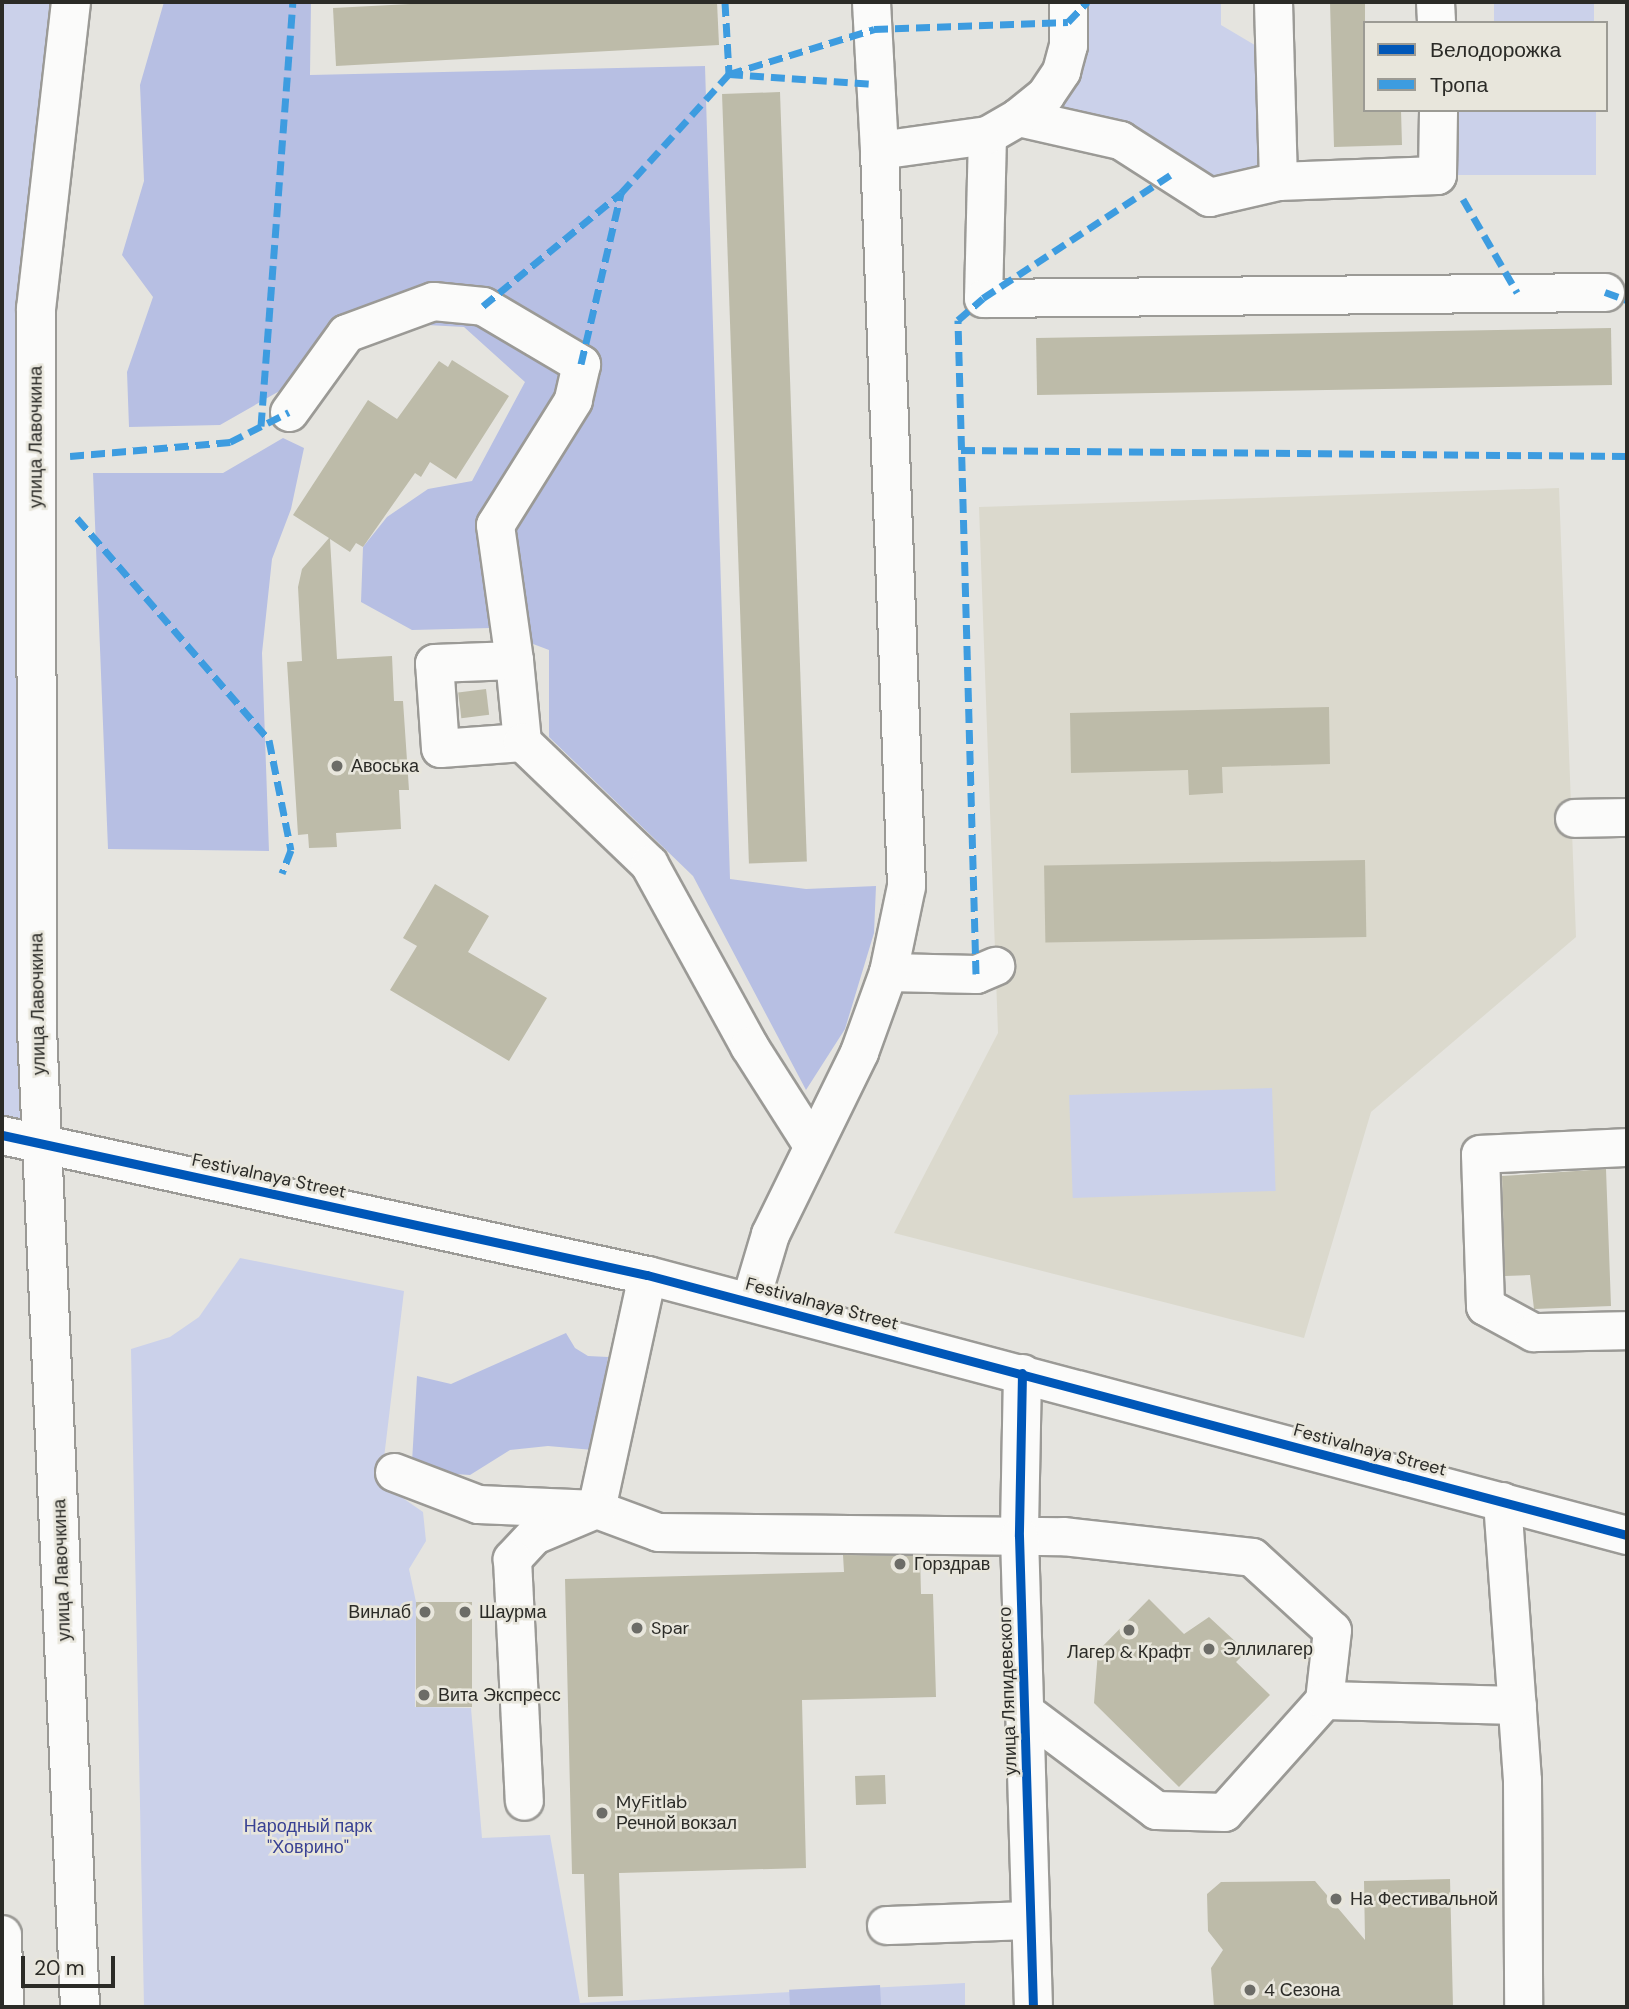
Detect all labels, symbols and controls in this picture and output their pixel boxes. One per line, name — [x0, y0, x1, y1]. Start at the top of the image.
legend — [1363, 21, 1608, 112]
text: Велодорожка — [1430, 36, 1561, 64]
text: Тропа — [1430, 71, 1488, 99]
street label: улица Лавочкина — [25, 366, 47, 508]
place label: Авоська — [351, 755, 419, 777]
marker: Авоська — [329, 758, 345, 774]
street label: улица Лавочкина — [26, 933, 50, 1075]
street label: Festivalnaya Street — [190, 1149, 348, 1203]
street label: Festivalnaya Street — [743, 1273, 901, 1335]
street label: Festivalnaya Street — [1291, 1419, 1449, 1481]
street label: улица Лавочкина — [49, 1499, 75, 1641]
place label: Горздрав — [914, 1553, 990, 1575]
marker: Горздрав — [892, 1556, 908, 1572]
place label: Винлаб — [348, 1601, 411, 1623]
place label: Шаурма — [479, 1601, 546, 1623]
marker: Винлаб — [417, 1604, 433, 1620]
marker: Шаурма — [457, 1604, 473, 1620]
street label: улица Ляпидевского — [994, 1606, 1022, 1776]
place label: Spar — [651, 1617, 689, 1639]
marker: Spar — [629, 1620, 645, 1636]
marker: Лагер & Крафт — [1121, 1622, 1137, 1638]
place label: Эллилагер — [1223, 1638, 1313, 1660]
place label: Лагер & Крафт — [1067, 1641, 1191, 1663]
marker: Эллилагер — [1201, 1641, 1217, 1657]
place label: Вита Экспресс — [438, 1684, 561, 1706]
marker: Вита Экспресс — [416, 1687, 432, 1703]
place label: MyFitlab Речной вокзал — [616, 1792, 737, 1834]
marker: MyFitlab Речной вокзал — [594, 1805, 610, 1821]
park label: Народный парк "Ховрино" — [244, 1816, 372, 1858]
place label: На Фестивальной — [1350, 1888, 1498, 1910]
marker: На Фестивальной — [1328, 1891, 1344, 1907]
scale bar — [24, 1942, 119, 1986]
text: 20 m — [34, 1954, 85, 1982]
place label: 4 Сезона — [1264, 1979, 1340, 2001]
marker: 4 Сезона — [1242, 1982, 1258, 1998]

